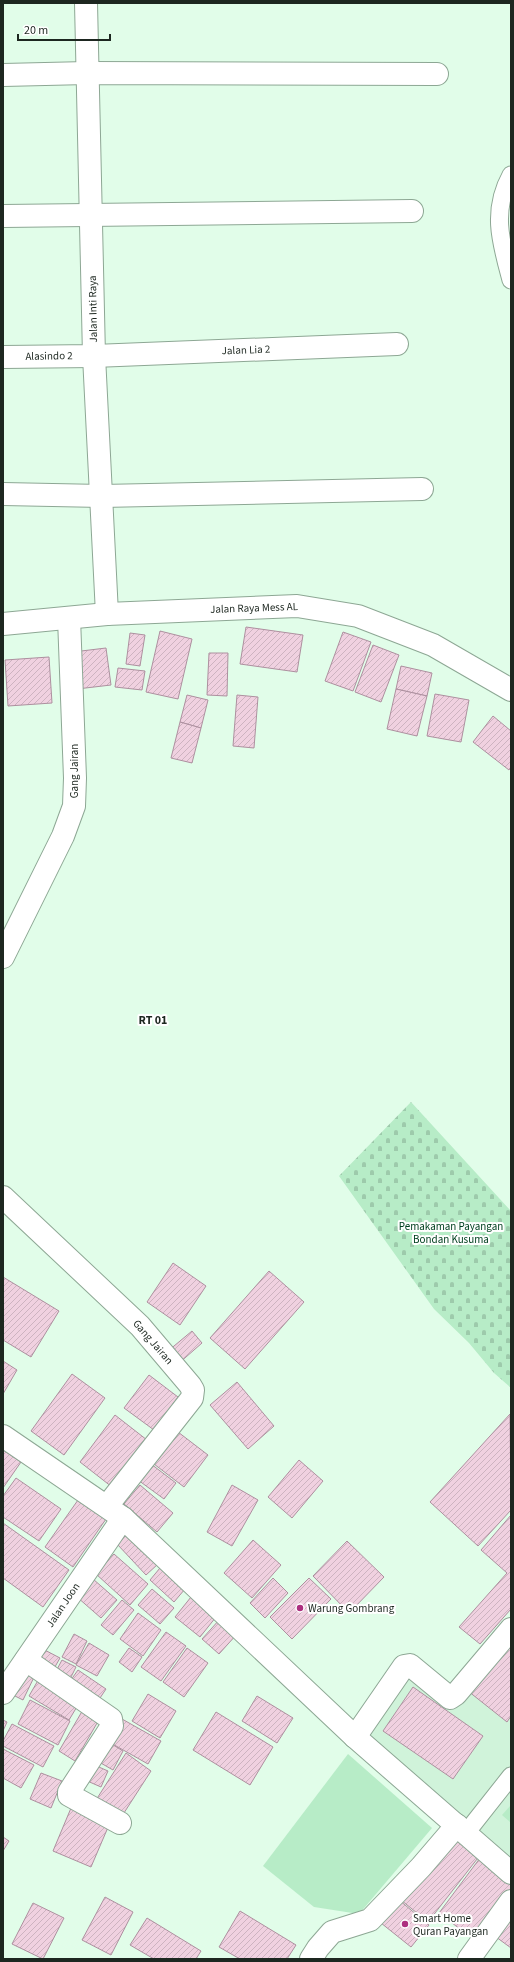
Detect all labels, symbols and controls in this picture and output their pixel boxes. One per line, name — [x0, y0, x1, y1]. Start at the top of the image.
scale bar — [18, 16, 110, 42]
text: 20 m — [24, 22, 48, 39]
street label: Jalan Inti Raya — [85, 275, 101, 343]
street label: Jalan Lia 2 — [221, 342, 271, 358]
street label: Alasindo 2 — [25, 348, 73, 364]
street label: Jalan Raya Mess AL — [210, 599, 299, 617]
street label: Gang Jairan — [67, 744, 82, 798]
district label: RT 01 — [139, 1012, 167, 1029]
park label: Pemakaman Payangan Bondan Kusuma — [399, 1219, 503, 1247]
street label: Gang Jairan — [129, 1316, 177, 1368]
street label: Jalan Joon — [43, 1580, 83, 1630]
place label: Warung Gombrang — [308, 1601, 395, 1616]
marker: Warung Gombrang — [295, 1603, 305, 1613]
place label: Smart Home Quran Payangan — [413, 1911, 488, 1939]
marker: Smart Home Quran Payangan — [400, 1919, 410, 1929]

